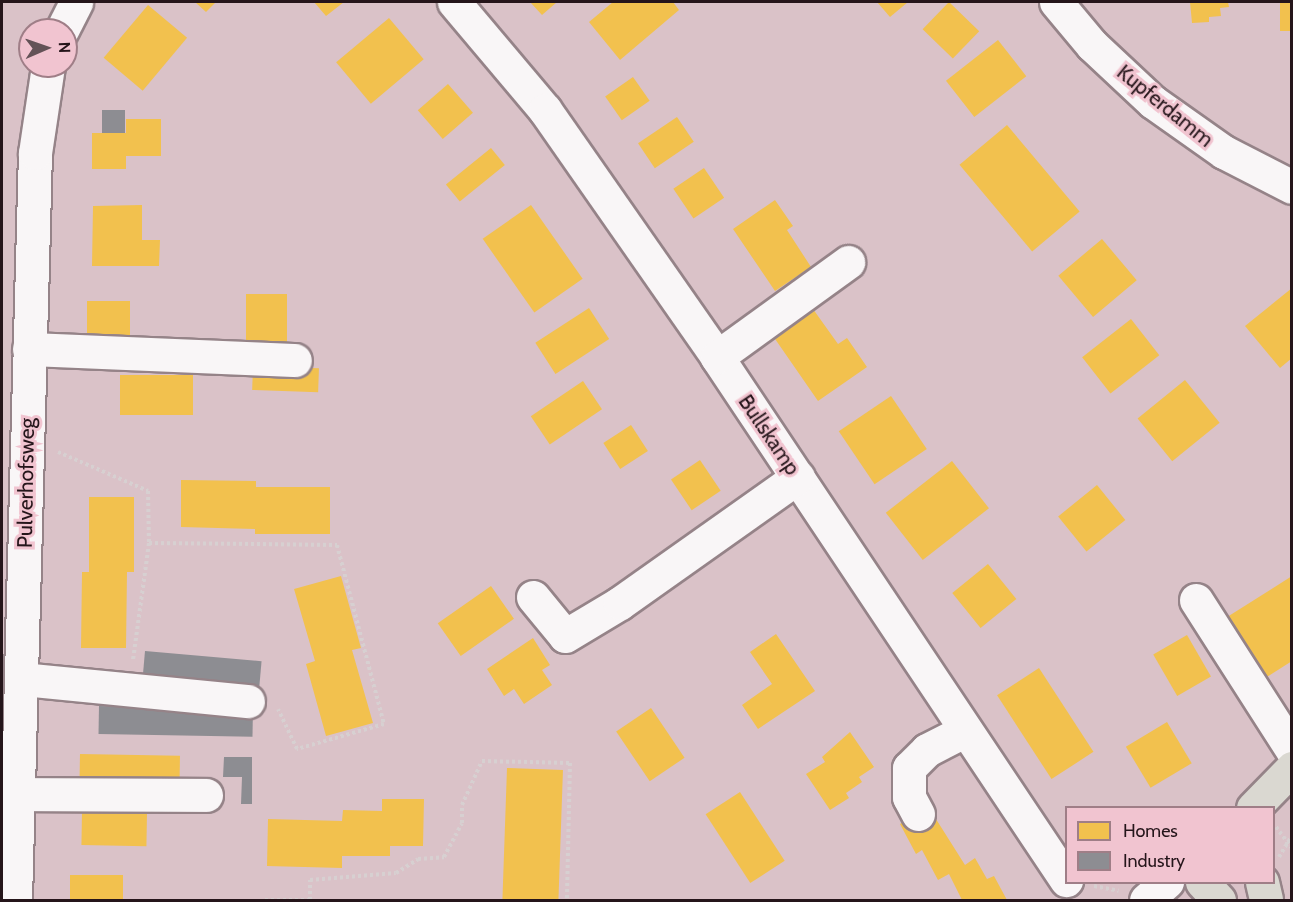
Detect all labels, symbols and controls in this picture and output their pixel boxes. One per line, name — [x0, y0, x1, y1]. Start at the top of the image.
north arrow — [18, 18, 78, 78]
text: N — [55, 41, 74, 53]
street label: Kupferdamm — [1112, 60, 1218, 152]
street label: Bullskamp — [733, 390, 805, 480]
street label: Pulverhofsweg — [12, 418, 40, 548]
legend — [1065, 806, 1275, 884]
text: Homes — [1123, 820, 1178, 842]
text: Industry — [1123, 850, 1185, 872]

